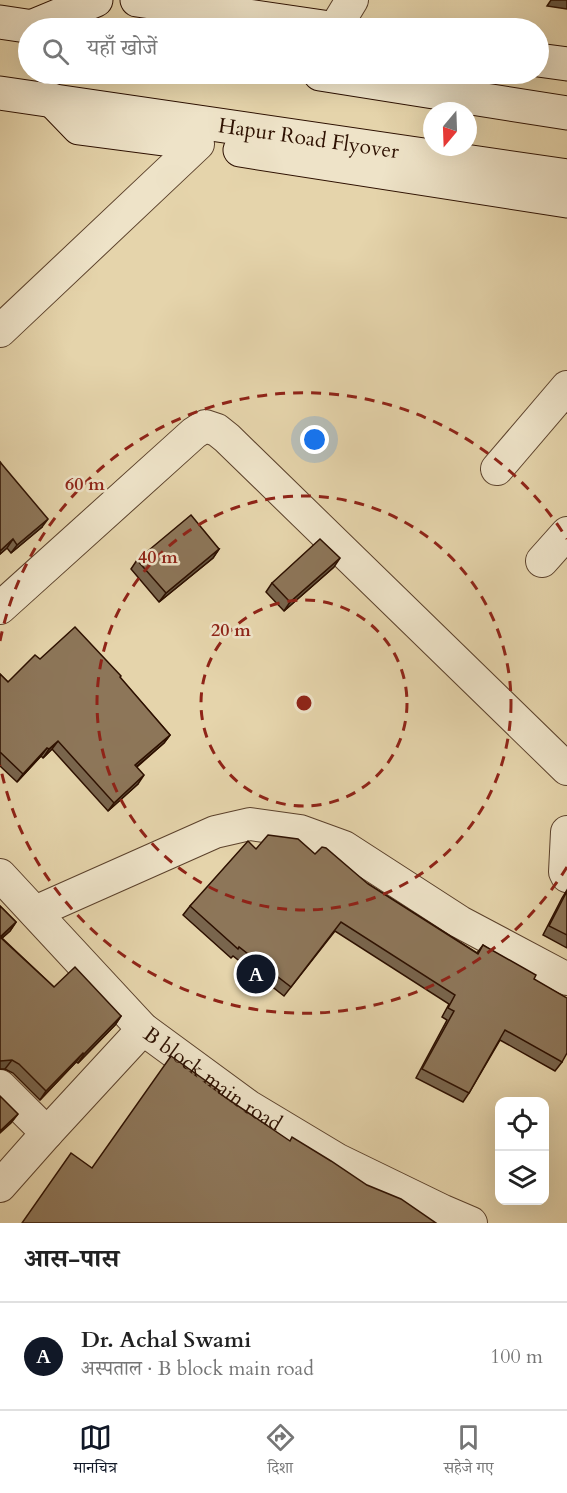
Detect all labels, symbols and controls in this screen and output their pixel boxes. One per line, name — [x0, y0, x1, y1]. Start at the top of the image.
search box — [18, 18, 549, 84]
text: यहाँ खोजें — [87, 33, 157, 63]
icon: search — [39, 35, 72, 68]
north arrow — [423, 102, 477, 156]
street label: Hapur Road Flyover — [217, 111, 401, 166]
your location — [300, 425, 329, 454]
text: 60 m — [65, 472, 105, 497]
text: 40 m — [138, 545, 178, 570]
text: 20 m — [211, 618, 251, 643]
centre of rings — [294, 693, 314, 713]
pin: A — [236, 952, 276, 996]
street label: B block main road — [138, 1020, 288, 1138]
map controls — [495, 1097, 549, 1205]
button: locate — [495, 1097, 549, 1151]
button: layers — [495, 1151, 549, 1205]
text: आस-पास — [24, 1241, 119, 1276]
text: Dr. Achal Swami — [81, 1325, 251, 1355]
text: A — [36, 1343, 51, 1370]
text: 100 m — [490, 1343, 543, 1370]
text: अस्पताल · B block main road — [81, 1355, 314, 1382]
tab: मानचित्र — [73, 1421, 117, 1483]
tab: दिशा — [264, 1421, 297, 1483]
tab: सहेजे गए — [444, 1421, 494, 1483]

